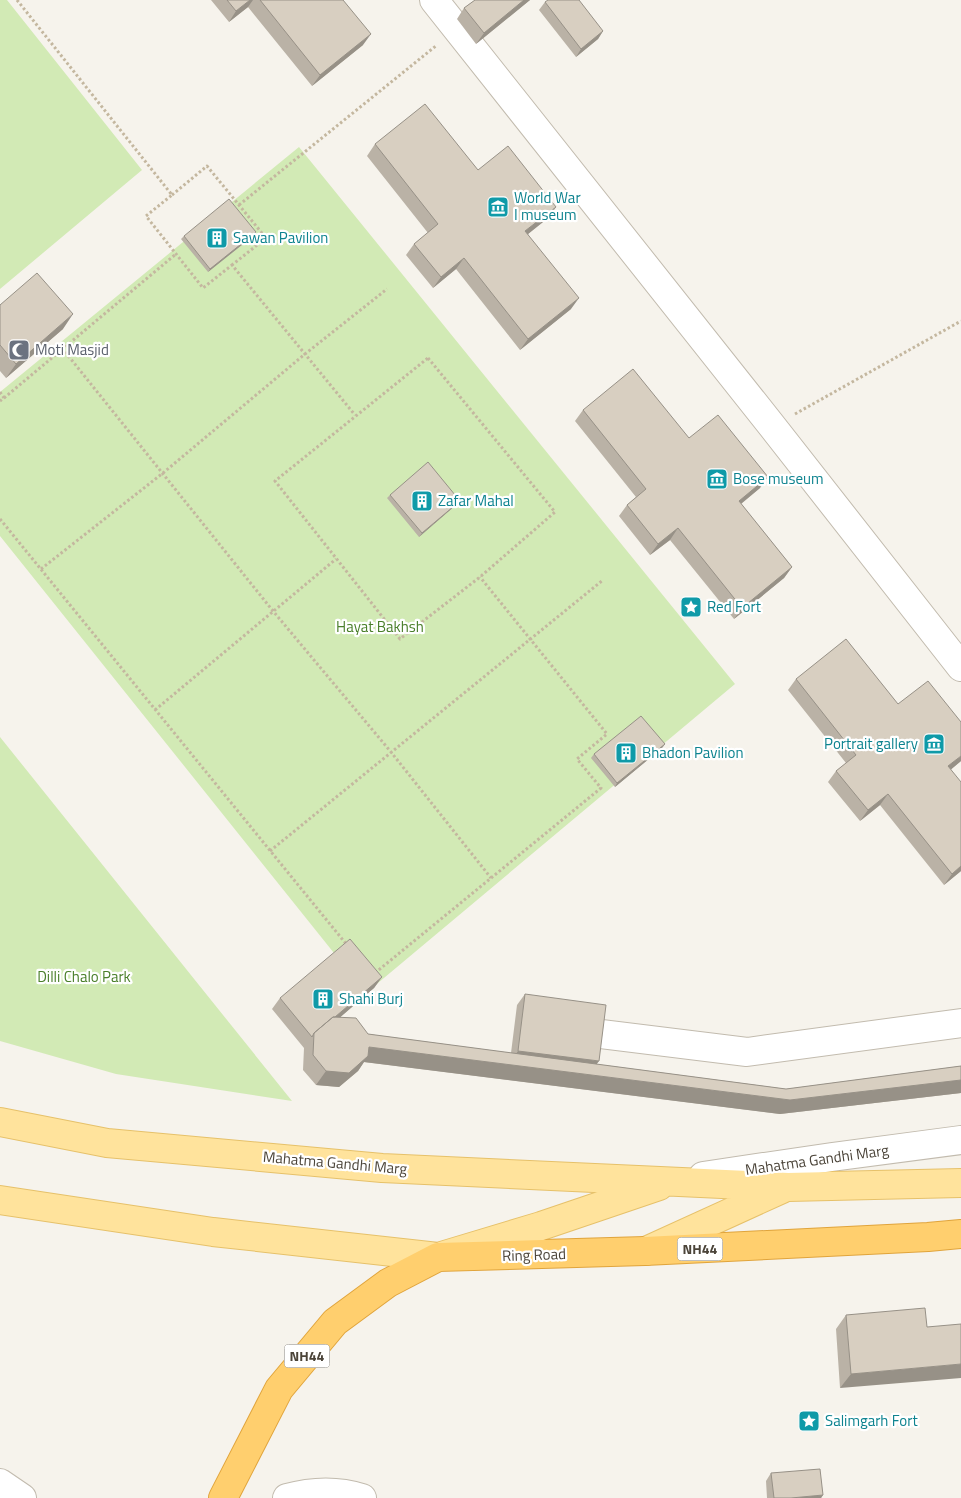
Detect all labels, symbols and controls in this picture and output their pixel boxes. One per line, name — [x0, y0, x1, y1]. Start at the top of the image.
place label: World War I museum — [514, 186, 581, 226]
museum icon: World War I museum — [486, 195, 510, 219]
building icon: Sawan Pavilion — [205, 226, 229, 250]
place label: Sawan Pavilion — [233, 226, 328, 249]
mosque icon: Moti Masjid — [7, 338, 31, 362]
place label: Moti Masjid — [35, 338, 109, 361]
museum icon: Bose museum — [705, 467, 729, 491]
place label: Bose museum — [733, 467, 824, 490]
building icon: Zafar Mahal — [410, 489, 434, 513]
place label: Zafar Mahal — [438, 489, 514, 512]
place icon: Red Fort — [679, 595, 703, 619]
place label: Red Fort — [707, 595, 762, 618]
park label: Hayat Bakhsh — [336, 615, 424, 638]
place label: Portrait gallery — [824, 732, 918, 755]
museum icon: Portrait gallery — [922, 732, 946, 756]
building icon: Bhadon Pavilion — [614, 741, 638, 765]
place label: Bhadon Pavilion — [642, 741, 744, 764]
park label: Dilli Chalo Park — [37, 965, 131, 988]
building icon: Shahi Burj — [311, 987, 335, 1011]
place label: Shahi Burj — [339, 987, 403, 1010]
street label: Mahatma Gandhi Marg — [744, 1138, 890, 1181]
street label: Mahatma Gandhi Marg — [262, 1145, 408, 1180]
road number: NH44 — [678, 1238, 722, 1260]
street label: Ring Road — [502, 1242, 566, 1267]
road number: NH44 — [284, 1344, 330, 1368]
place icon: Salimgarh Fort — [797, 1409, 821, 1433]
place label: Salimgarh Fort — [825, 1409, 918, 1432]

